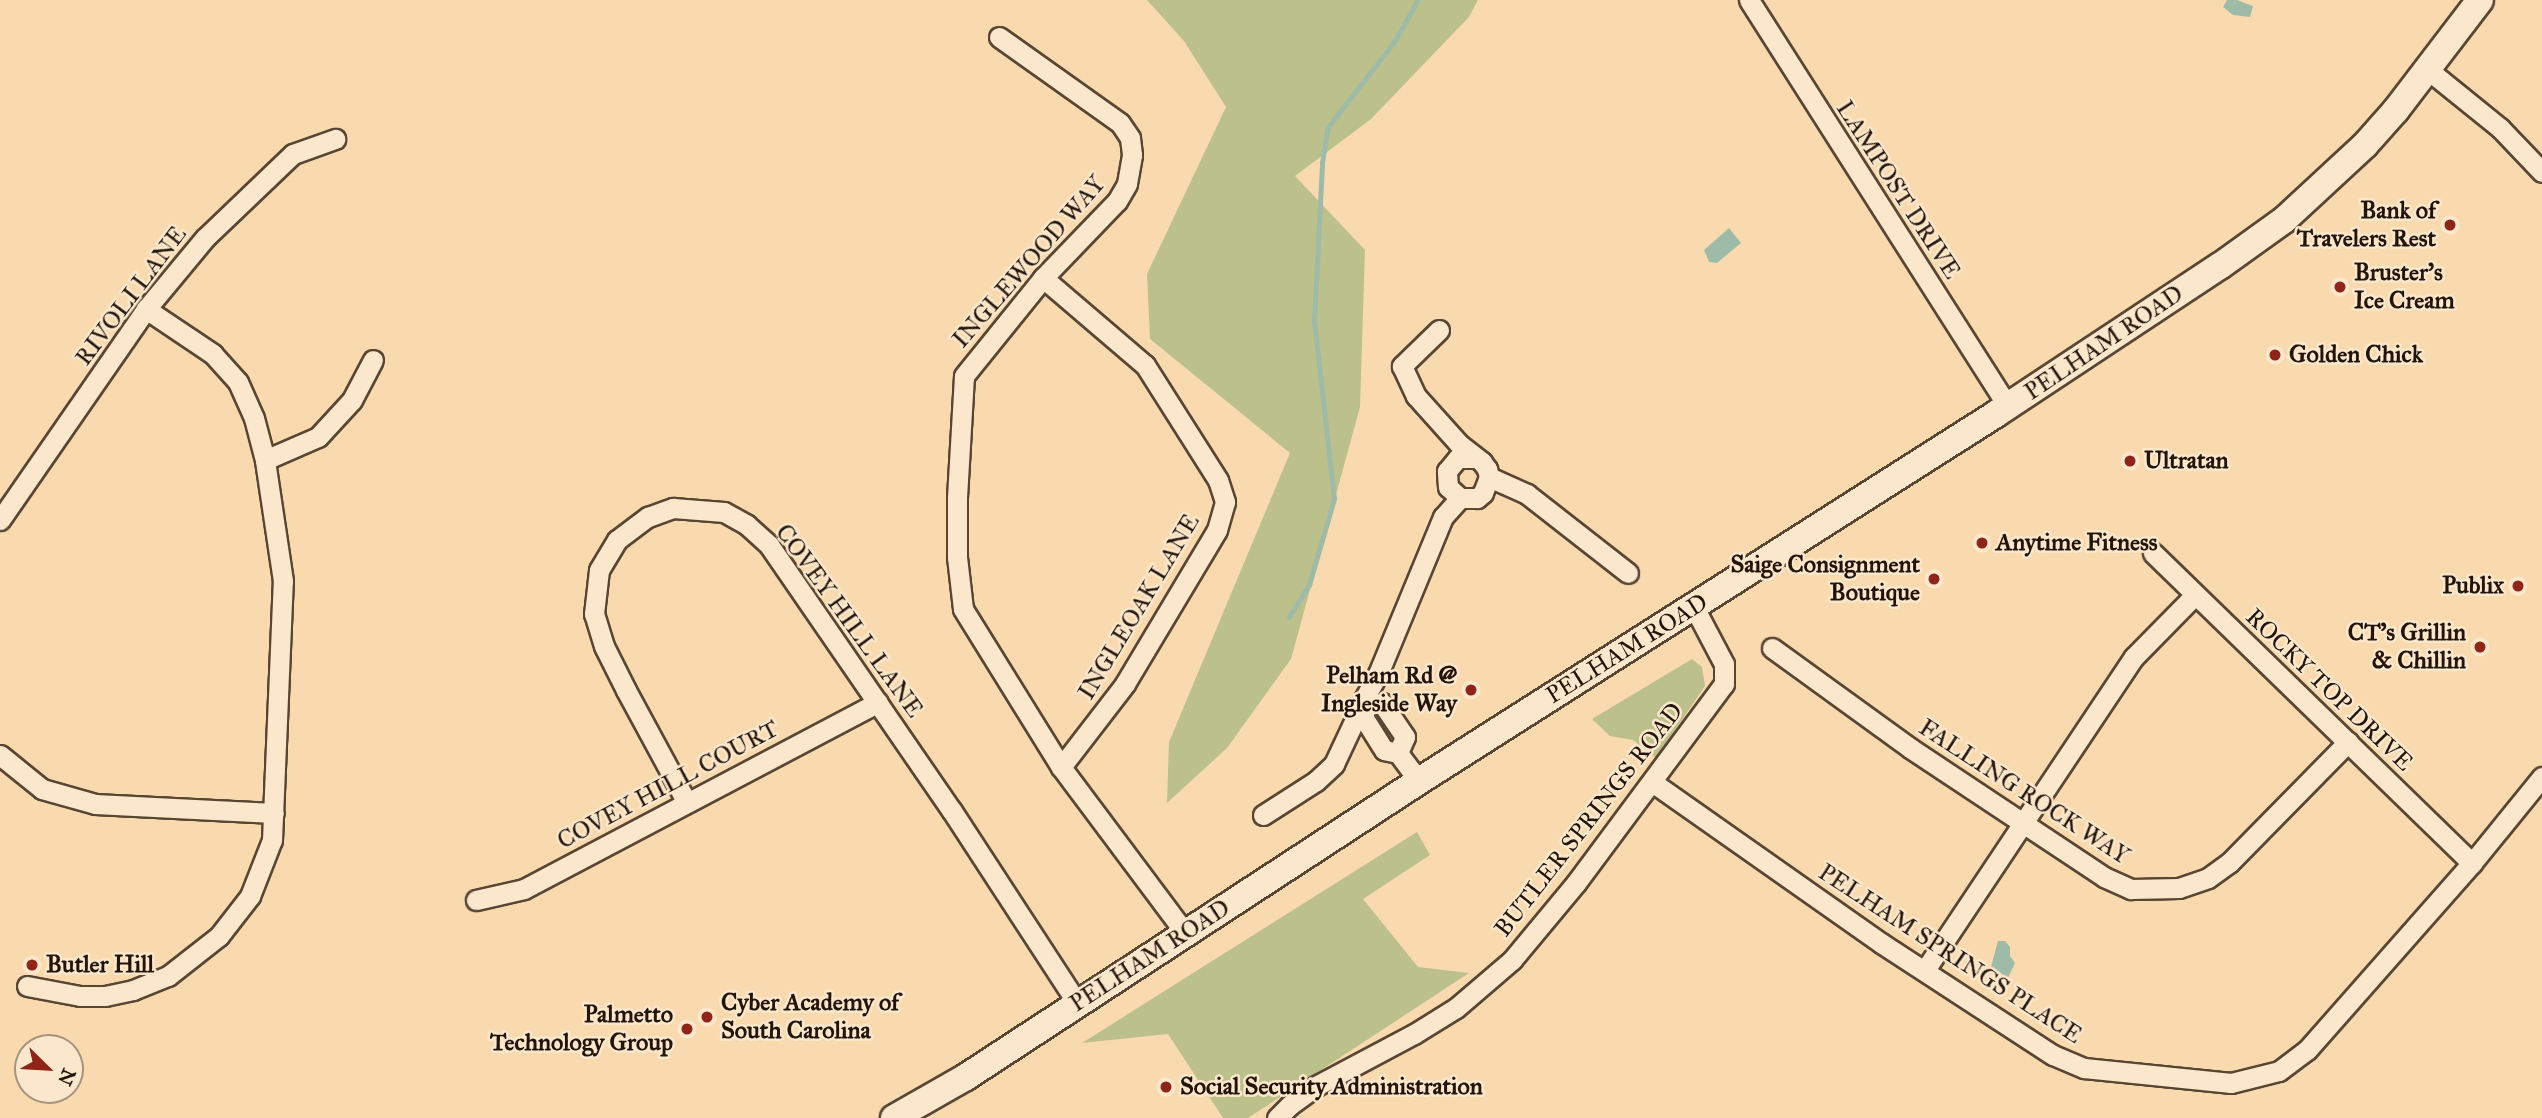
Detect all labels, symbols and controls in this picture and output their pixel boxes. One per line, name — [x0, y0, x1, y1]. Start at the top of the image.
street label: LAMPOST DRIVE — [1830, 96, 1966, 284]
street label: INGLEWOOD WAY — [947, 170, 1111, 354]
place label: Bank of Travelers Rest — [2297, 197, 2436, 253]
marker: Bank of Travelers Rest — [2442, 217, 2458, 233]
street label: RIVOLI LANE — [69, 221, 193, 371]
place label: Bruster's Ice Cream — [2354, 259, 2455, 315]
street label: PELHAM ROAD — [2019, 279, 2189, 407]
marker: Bruster's Ice Cream — [2332, 279, 2348, 295]
place label: Golden Chick — [2289, 341, 2423, 369]
marker: Golden Chick — [2267, 347, 2283, 363]
place label: Ultratan — [2144, 447, 2229, 475]
marker: Ultratan — [2122, 453, 2138, 469]
street label: INGLEOAK LANE — [1072, 509, 1206, 705]
street label: COVEY HILL LANE — [769, 519, 929, 723]
place label: Anytime Fitness — [1996, 529, 2157, 557]
marker: Anytime Fitness — [1974, 535, 1990, 551]
place label: Saige Consignment Boutique — [1730, 551, 1920, 607]
marker: Saige Consignment Boutique — [1926, 571, 1942, 587]
place label: Publix — [2442, 572, 2504, 600]
marker: Publix — [2510, 578, 2526, 594]
street label: PELHAM ROAD — [1541, 588, 1713, 710]
street label: ROCKY TOP DRIVE — [2239, 603, 2419, 777]
place label: CT's Grillin & Chillin — [2348, 619, 2466, 675]
marker: CT's Grillin & Chillin — [2472, 639, 2488, 655]
place label: Pelham Rd @ Ingleside Way — [1321, 662, 1457, 718]
marker: Pelham Rd @ Ingleside Way — [1463, 682, 1479, 698]
street label: BUTLER SPRINGS ROAD — [1489, 697, 1689, 943]
street label: FALLING ROCK WAY — [1913, 713, 2135, 871]
street label: COVEY HILL COURT — [553, 715, 783, 855]
street label: PELHAM SPRINGS PLACE — [1813, 858, 2087, 1050]
street label: PELHAM ROAD — [1065, 894, 1235, 1018]
place label: Butler Hill — [46, 951, 154, 979]
marker: Butler Hill — [24, 957, 40, 973]
place label: Cyber Academy of South Carolina — [721, 989, 899, 1045]
place label: Palmetto Technology Group — [490, 1001, 673, 1057]
marker: Cyber Academy of South Carolina — [699, 1009, 715, 1025]
marker: Palmetto Technology Group — [679, 1021, 695, 1037]
north arrow — [14, 1034, 84, 1104]
text: N — [53, 1065, 81, 1089]
place label: Social Security Administration — [1180, 1073, 1483, 1101]
marker: Social Security Administration — [1158, 1079, 1174, 1095]

